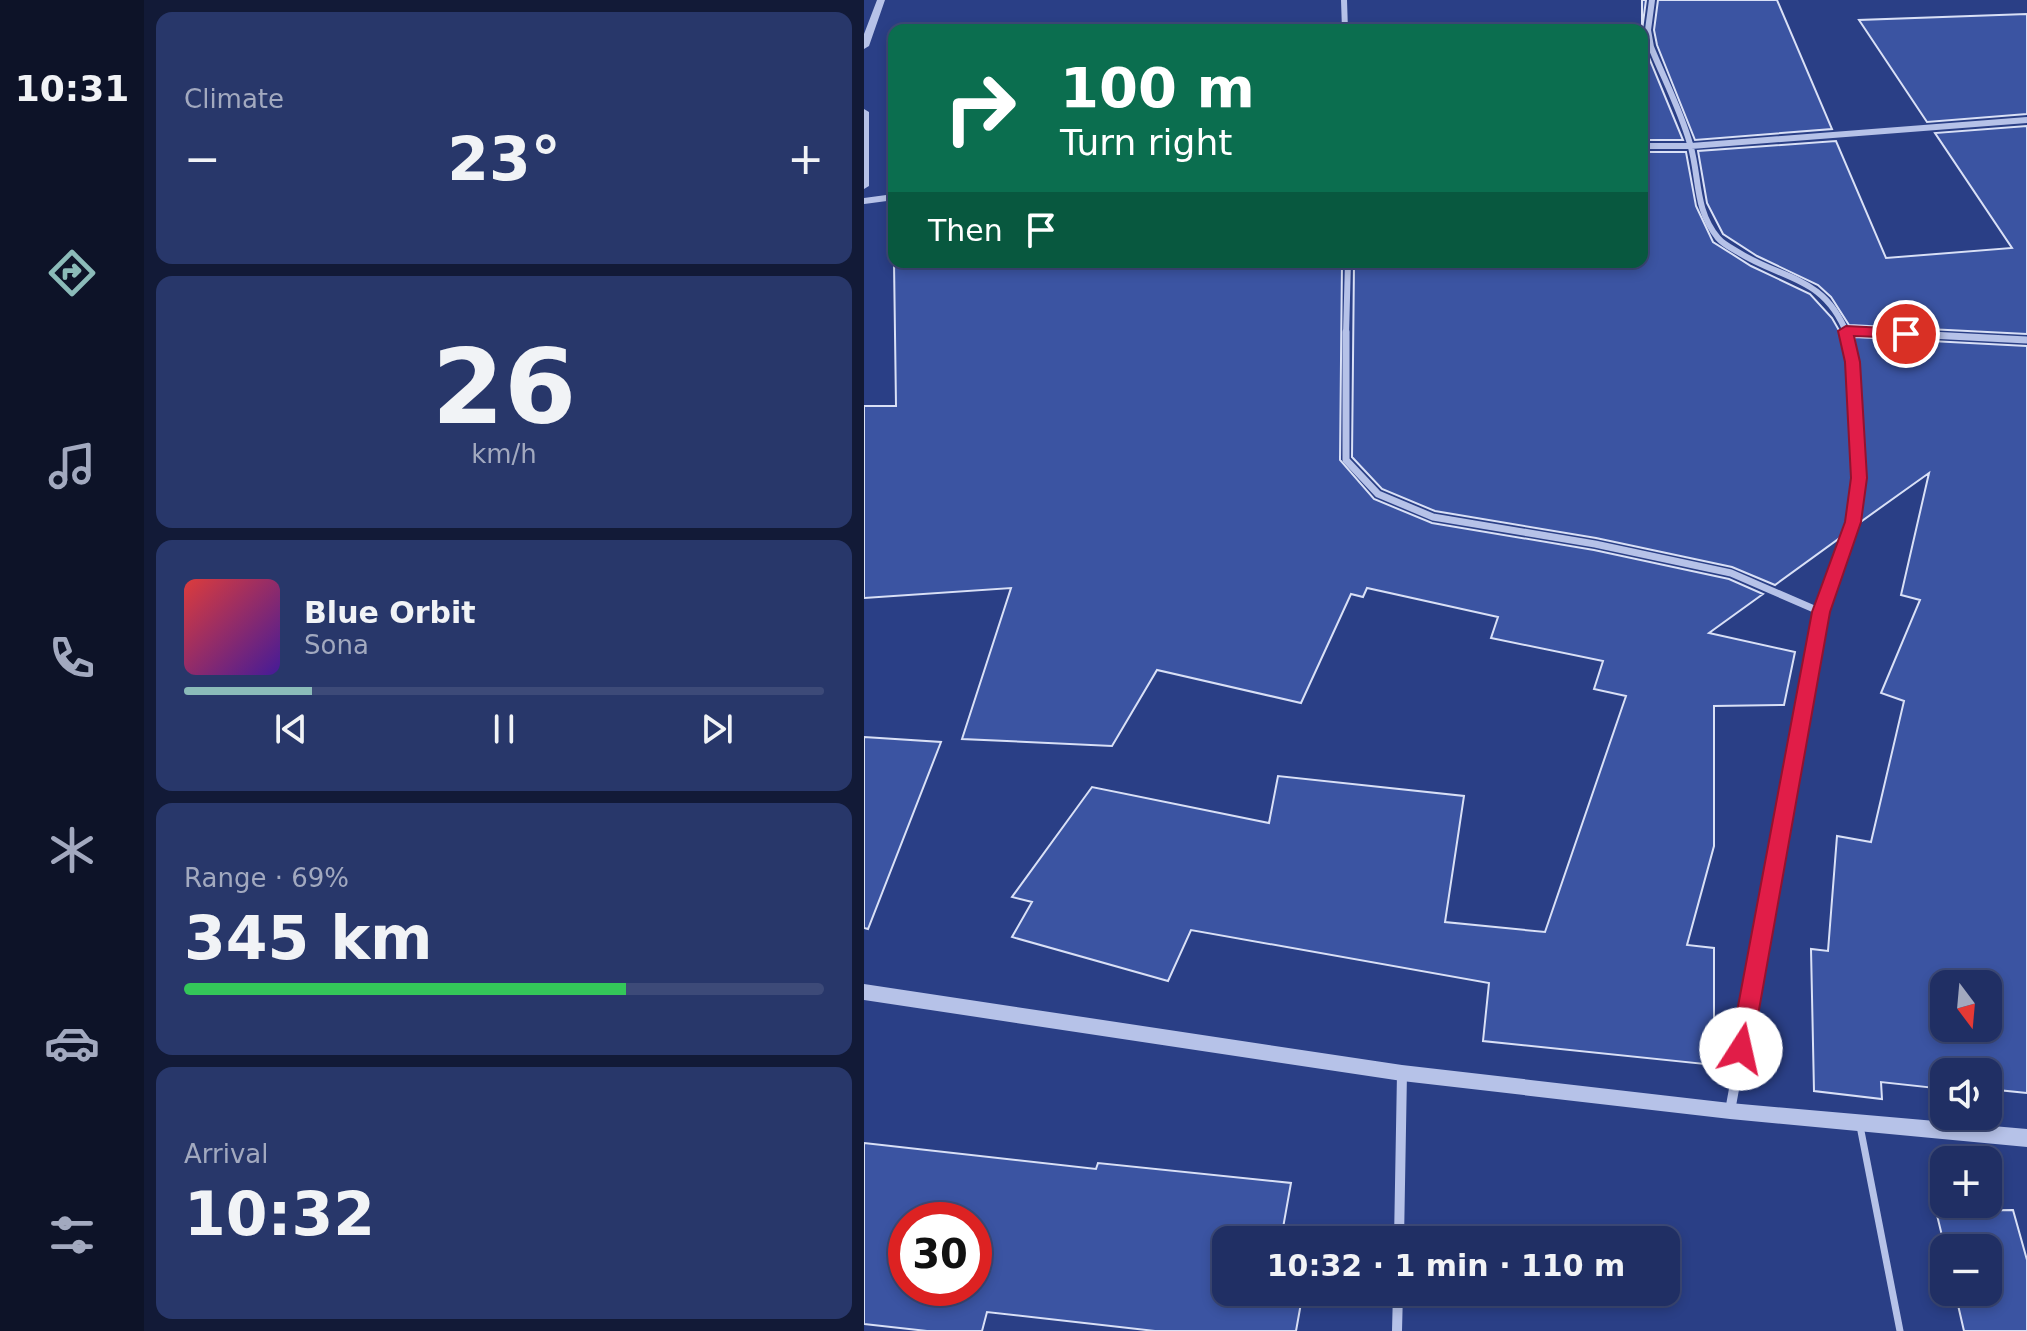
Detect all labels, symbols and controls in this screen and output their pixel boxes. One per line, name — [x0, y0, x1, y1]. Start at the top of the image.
text: 100 m — [1060, 55, 1255, 120]
icon: right — [928, 56, 1032, 160]
text: 10:31 — [15, 68, 129, 109]
text: Climate — [184, 84, 284, 114]
text: Turn right — [1060, 122, 1232, 163]
text: 23° — [447, 124, 561, 194]
text: − — [184, 133, 221, 184]
text: + — [787, 133, 824, 184]
icon: arrive — [1019, 208, 1063, 252]
text: Then — [928, 213, 1003, 248]
icon: directions — [44, 245, 100, 301]
pin — [1872, 300, 1940, 368]
icon: arrive — [1884, 312, 1928, 356]
text: 26 — [432, 326, 576, 448]
icon: music — [44, 438, 100, 494]
text: km/h — [471, 439, 537, 469]
text: Blue Orbit — [304, 595, 476, 630]
icon: phone — [44, 630, 100, 686]
text: Sona — [304, 630, 369, 660]
icon: previous — [269, 707, 313, 751]
icon: pause — [482, 707, 526, 751]
icon: next — [695, 707, 739, 751]
icon: climate — [44, 822, 100, 878]
text: Range · 69% — [184, 863, 349, 893]
text: 345 km — [184, 903, 433, 973]
north arrow — [1930, 970, 2002, 1042]
map controls — [1930, 970, 2002, 1306]
position arrow — [1699, 1007, 1783, 1091]
icon: car — [44, 1015, 100, 1071]
button: sound — [1930, 1058, 2002, 1130]
text: Arrival — [184, 1139, 268, 1169]
button: + — [1930, 1146, 2002, 1218]
text: 10:32 — [184, 1179, 375, 1249]
speed limit sign: 30 — [888, 1202, 992, 1306]
icon: filters — [44, 1207, 100, 1263]
button: − — [1930, 1234, 2002, 1306]
text: 10:32 · 1 min · 110 m — [1267, 1248, 1625, 1283]

